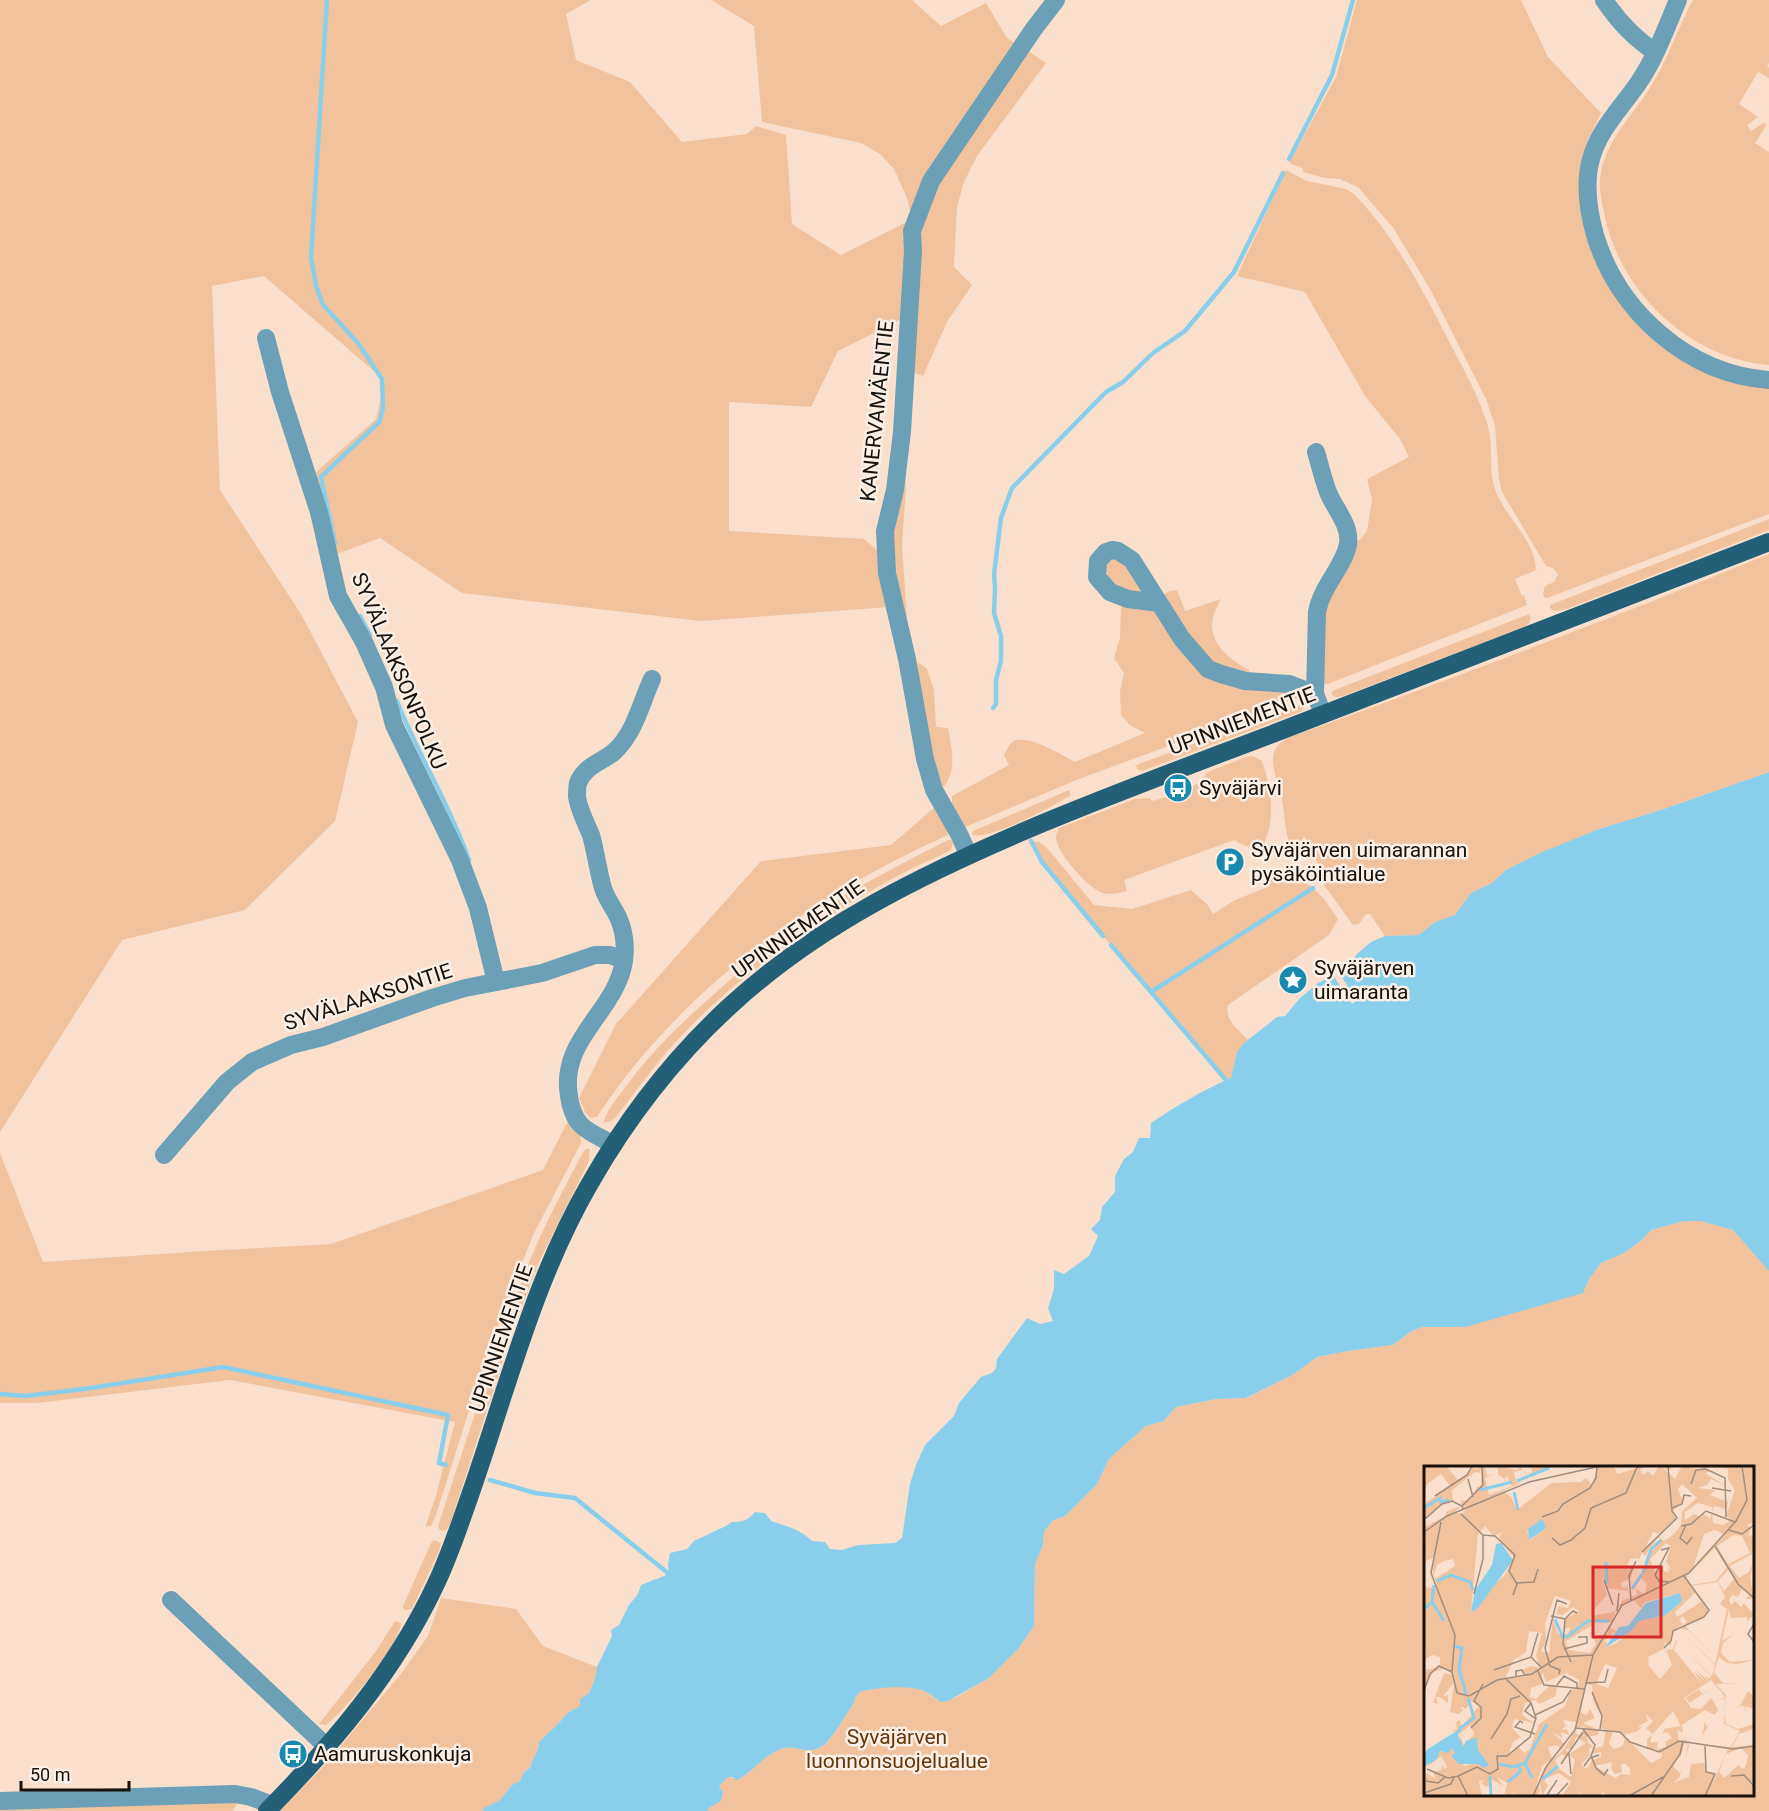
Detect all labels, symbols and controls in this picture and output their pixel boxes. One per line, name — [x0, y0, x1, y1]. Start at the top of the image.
street label: KANERVAMÄENTIE — [856, 319, 898, 503]
street label: SYVÄLAAKSONPOLKU — [347, 569, 451, 773]
street label: UPINNIEMENTIE — [1165, 682, 1319, 760]
bus stop icon: Syväjärvi — [1162, 772, 1194, 804]
place label: Syväjärvi — [1199, 776, 1282, 800]
place label: Syväjärven uimarannan pysäköintialue — [1251, 838, 1467, 886]
parking icon: Syväjärven uimarannan pysäköintialue — [1214, 846, 1246, 878]
street label: UPINNIEMENTIE — [727, 875, 869, 983]
place label: Syväjärven uimaranta — [1314, 956, 1414, 1004]
street label: SYVÄLAAKSONTIE — [281, 958, 455, 1036]
place icon: Syväjärven uimaranta — [1277, 964, 1309, 996]
street label: UPINNIEMENTIE — [464, 1261, 538, 1415]
inset map — [1424, 1466, 1754, 1796]
park label: Syväjärven luonnonsuojelualue — [806, 1725, 988, 1773]
bus stop icon: Aamuruskonkuja — [277, 1738, 309, 1770]
place label: Aamuruskonkuja — [314, 1742, 472, 1766]
scale bar — [21, 1754, 129, 1792]
text: 50 m — [30, 1764, 70, 1785]

